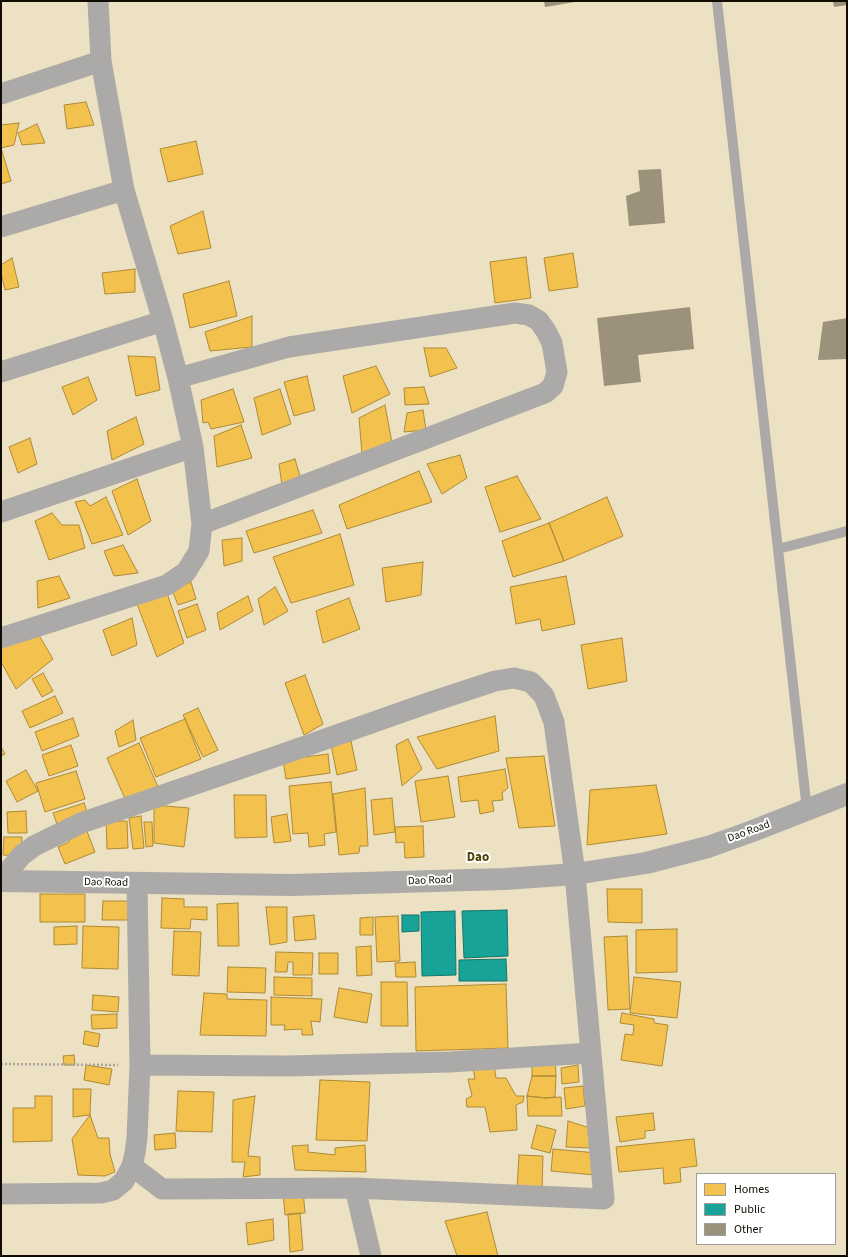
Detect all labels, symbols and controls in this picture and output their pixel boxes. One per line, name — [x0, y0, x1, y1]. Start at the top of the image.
street label: Dao Road — [726, 818, 772, 846]
district label: Dao — [467, 850, 489, 866]
street label: Dao Road — [408, 874, 452, 888]
street label: Dao Road — [84, 876, 128, 890]
legend — [696, 1173, 836, 1245]
text: Homes — [734, 1181, 769, 1198]
text: Public — [734, 1201, 765, 1218]
text: Other — [734, 1221, 763, 1238]

